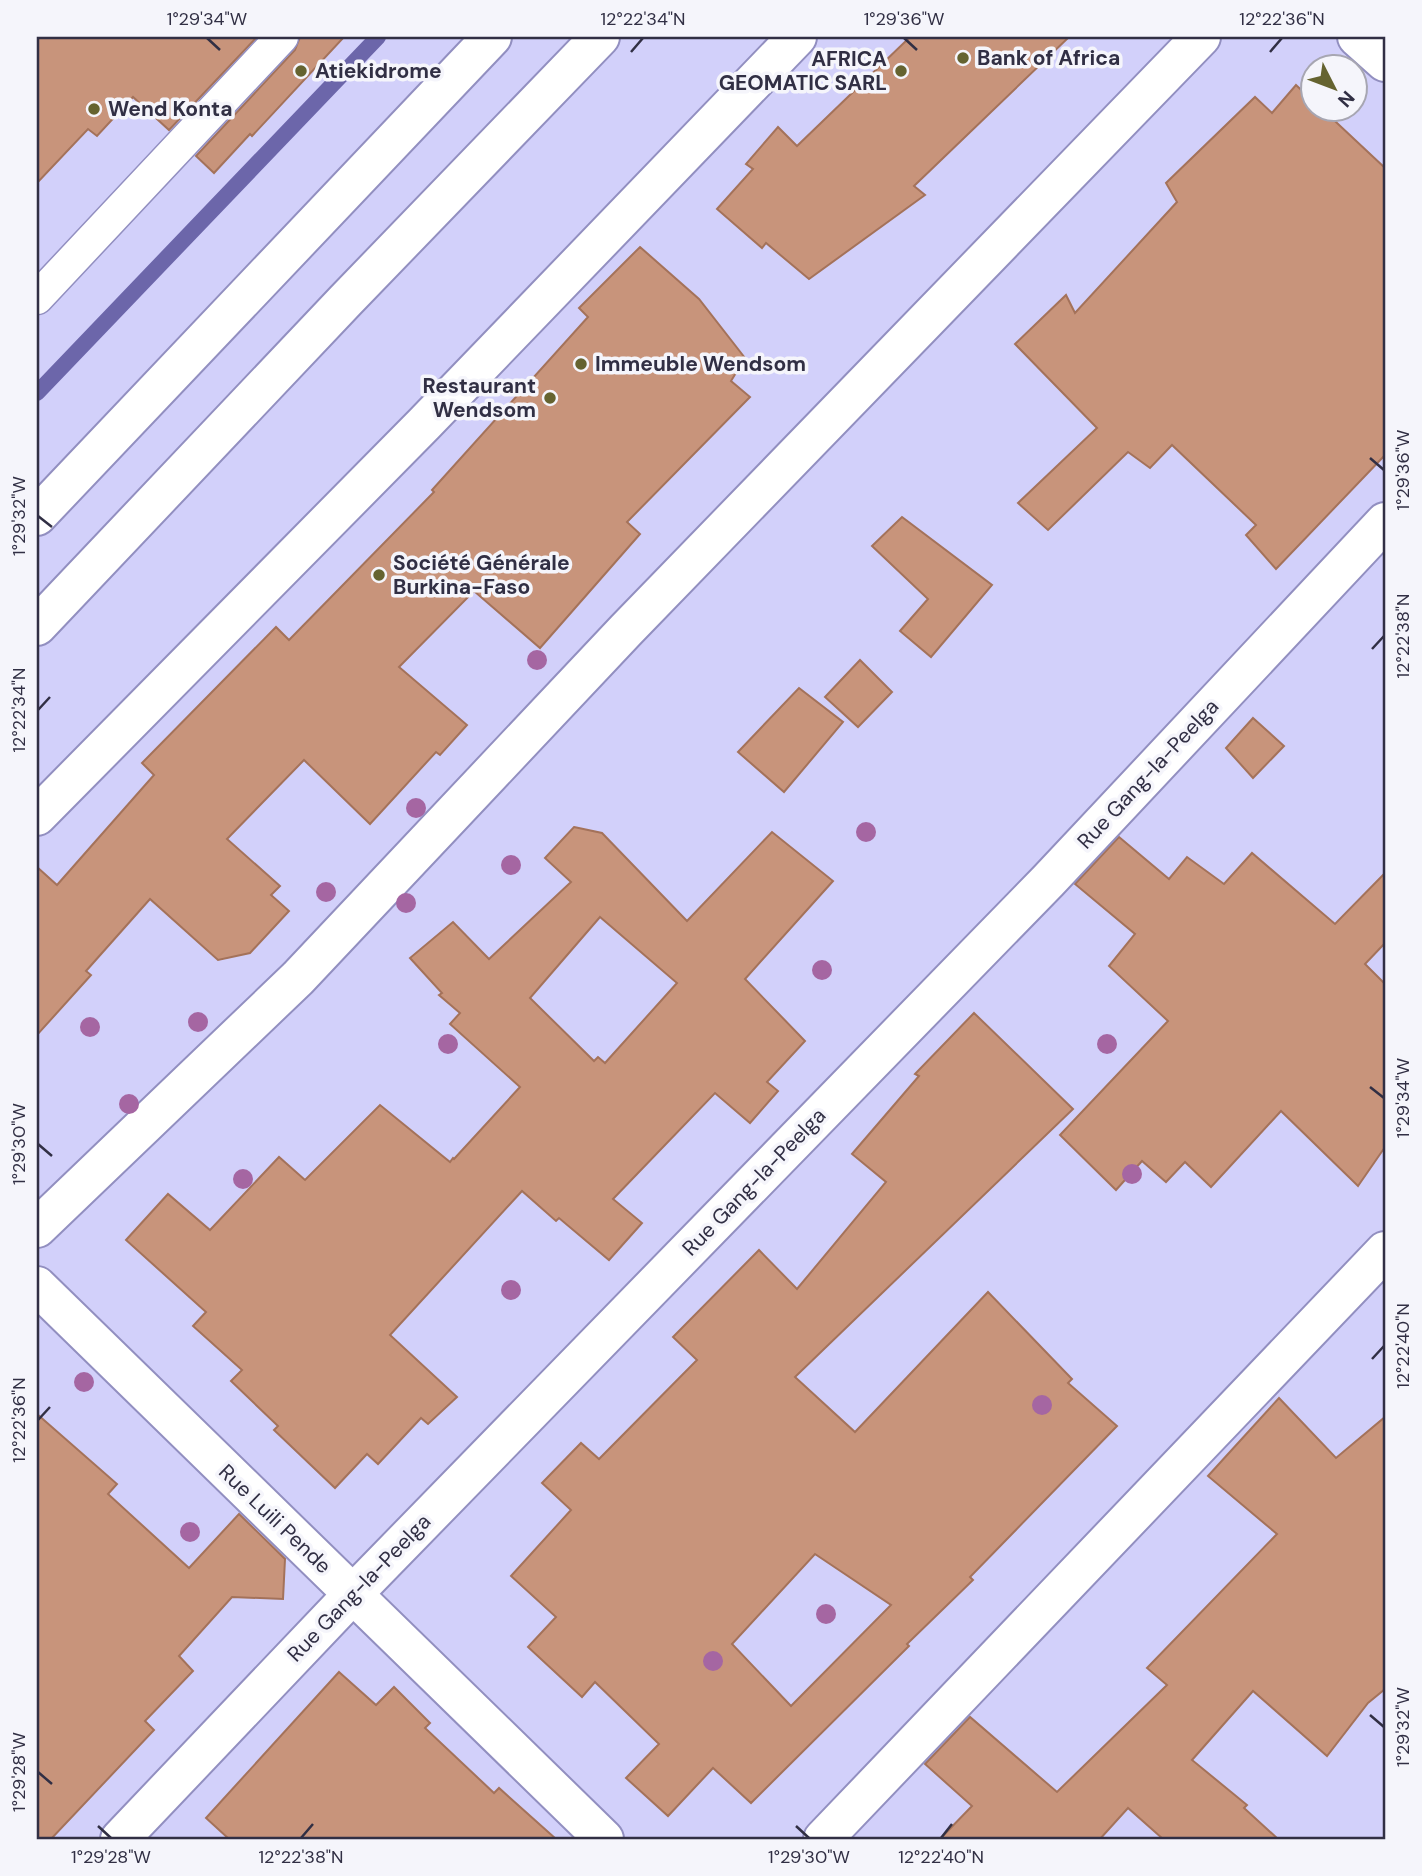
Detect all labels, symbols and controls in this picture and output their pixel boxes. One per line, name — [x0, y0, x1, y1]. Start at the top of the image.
text: 1°29'34"W — [167, 7, 247, 31]
text: 12°22'34"N — [601, 7, 686, 31]
text: 1°29'36"W — [864, 7, 944, 31]
text: 12°22'36"N — [1239, 7, 1325, 31]
place label: Bank of Africa — [977, 44, 1120, 72]
place label: AFRICA GEOMATIC SARL — [719, 45, 887, 97]
marker: Bank of Africa — [955, 50, 971, 66]
north arrow — [1300, 52, 1370, 122]
place label: Atiekidrome — [315, 57, 442, 85]
marker: Atiekidrome — [293, 63, 309, 79]
marker: AFRICA GEOMATIC SARL — [893, 63, 909, 79]
text: N — [1332, 86, 1360, 113]
place label: Wend Konta — [108, 95, 233, 123]
marker: Wend Konta — [86, 101, 102, 117]
place label: Immeuble Wendsom — [595, 350, 806, 378]
marker: Immeuble Wendsom — [573, 356, 589, 372]
place label: Restaurant Wendsom — [423, 372, 536, 424]
marker: Restaurant Wendsom — [542, 390, 558, 406]
text: 1°29'36"W — [1391, 430, 1415, 510]
text: 1°29'32"W — [7, 476, 31, 556]
place label: Société Générale Burkina-Faso — [393, 549, 570, 601]
marker: Société Générale Burkina-Faso — [371, 567, 387, 583]
text: 12°22'38"N — [1391, 593, 1415, 679]
text: 12°22'34"N — [7, 668, 31, 753]
street label: Rue Gang-la-Peelga — [1071, 693, 1225, 855]
text: 1°29'34"W — [1391, 1058, 1415, 1138]
street label: Rue Gang-la-Peelga — [676, 1102, 832, 1262]
text: 1°29'30"W — [7, 1103, 31, 1185]
text: 12°22'40"N — [1391, 1303, 1415, 1389]
text: 12°22'36"N — [7, 1377, 31, 1463]
street label: Rue Luili Pende — [213, 1458, 337, 1580]
street label: Rue Gang-la-Peelga — [281, 1508, 437, 1668]
text: 1°29'32"W — [1391, 1687, 1415, 1767]
text: 1°29'28"W — [7, 1732, 31, 1812]
text: 1°29'28"W — [71, 1845, 151, 1869]
text: 12°22'38"N — [258, 1845, 344, 1869]
text: 1°29'30"W — [768, 1845, 850, 1869]
text: 12°22'40"N — [898, 1845, 984, 1869]

